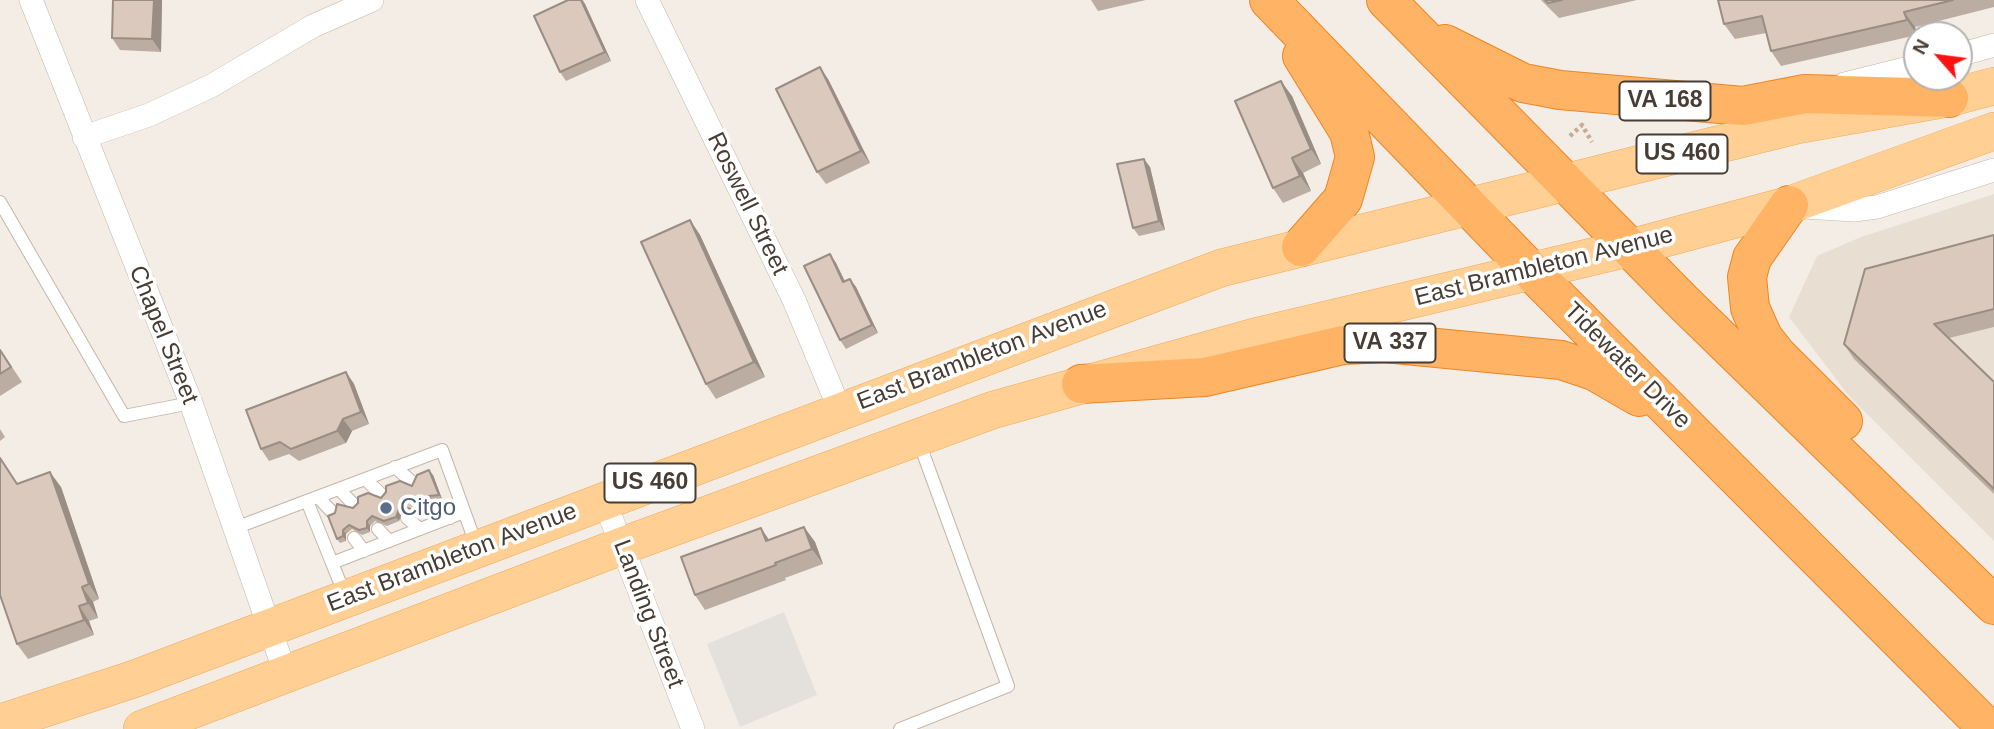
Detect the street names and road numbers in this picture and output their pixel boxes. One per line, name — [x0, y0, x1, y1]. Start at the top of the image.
road number: VA 168 — [1620, 82, 1710, 120]
street label: Roswell Street — [700, 128, 794, 280]
road number: US 460 — [1636, 134, 1728, 174]
street label: East Brambleton Avenue — [1412, 221, 1676, 313]
street label: Chapel Street — [122, 262, 204, 408]
street label: East Brambleton Avenue — [853, 295, 1111, 417]
street label: Tidewater Drive — [1558, 297, 1696, 435]
road number: VA 337 — [1344, 324, 1436, 362]
road number: US 460 — [604, 463, 696, 503]
street label: East Brambleton Avenue — [323, 497, 581, 619]
street label: Landing Street — [607, 536, 689, 692]

